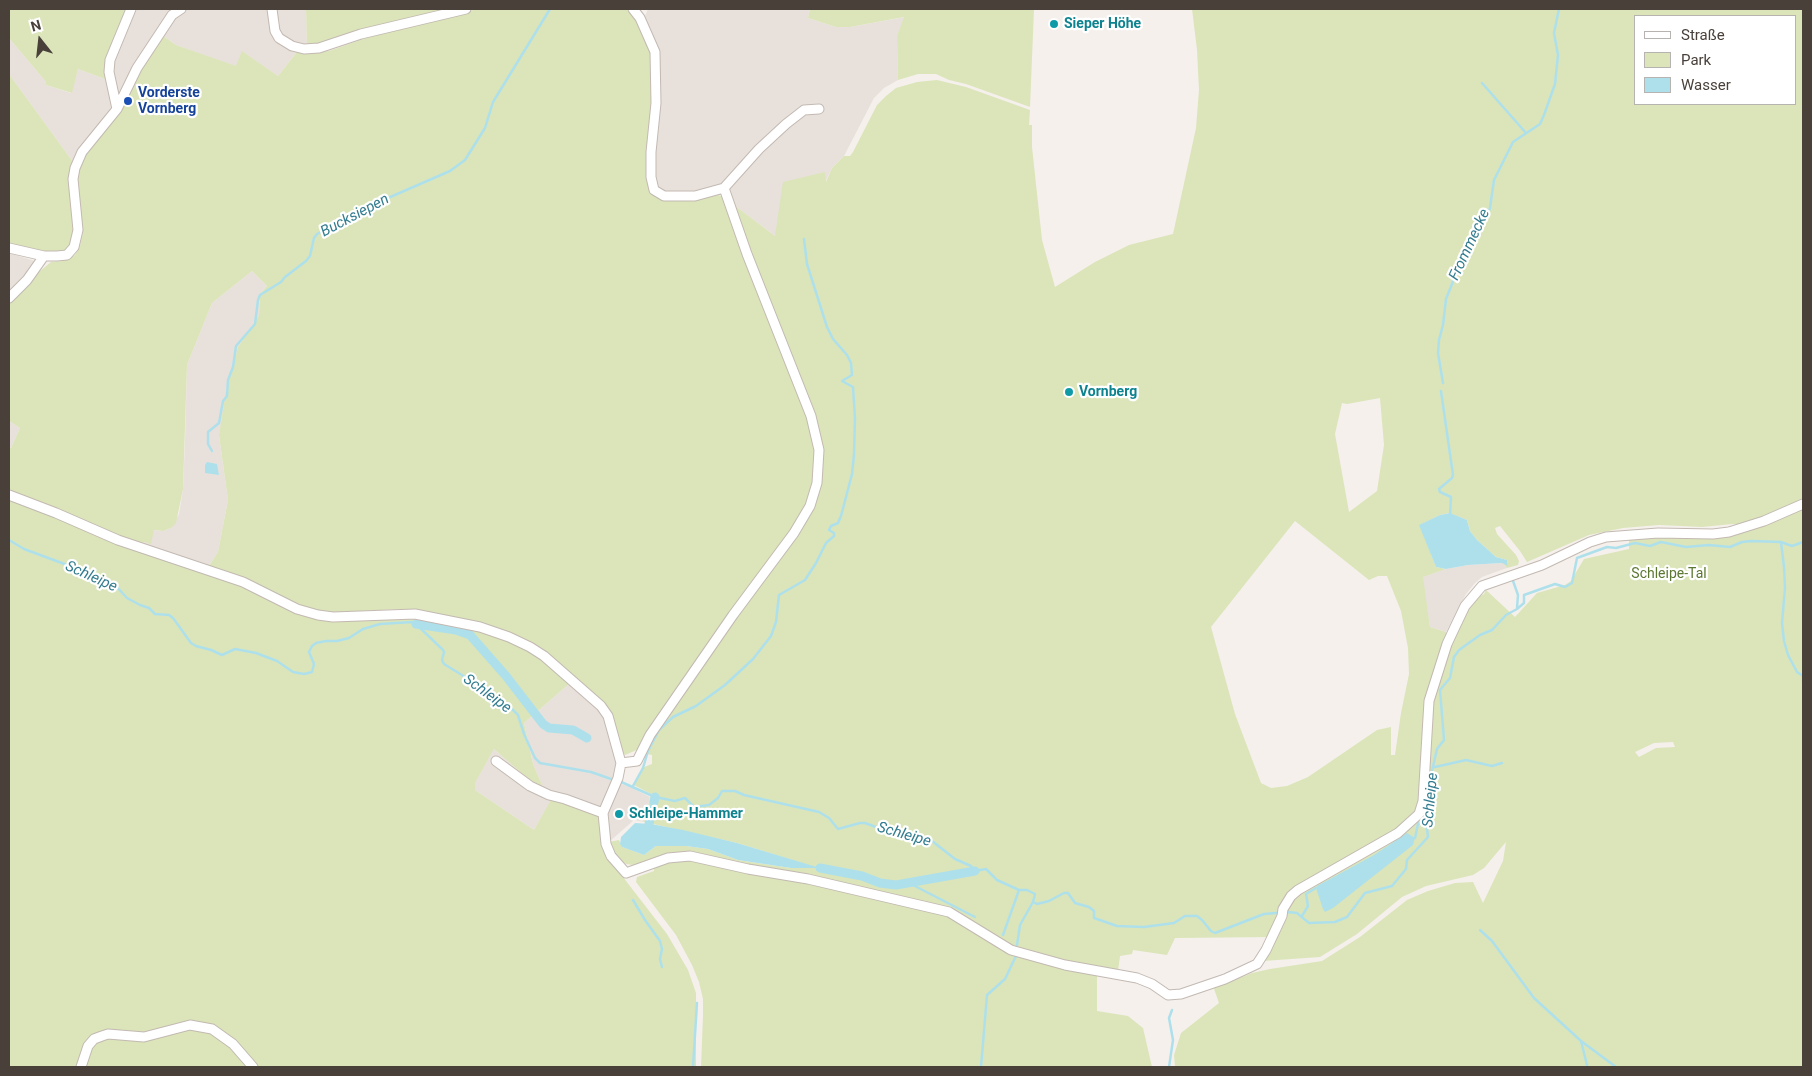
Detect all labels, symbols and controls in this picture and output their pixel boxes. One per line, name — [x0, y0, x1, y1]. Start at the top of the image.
north arrow — [15, 15, 65, 65]
legend — [1634, 15, 1797, 105]
place label: Sieper Höhe — [1064, 16, 1141, 32]
text: N — [29, 17, 43, 35]
marker: Sieper Höhe — [1048, 18, 1060, 30]
text: Straße — [1681, 26, 1725, 44]
text: Park — [1681, 51, 1711, 69]
text: Wasser — [1681, 76, 1731, 94]
place label: Vorderste Vornberg — [138, 85, 200, 118]
marker: Vorderste Vornberg — [122, 95, 134, 107]
water label: Bucksiepen — [318, 191, 392, 241]
water label: Frommecke — [1446, 206, 1494, 284]
place label: Vornberg — [1079, 384, 1137, 400]
marker: Vornberg — [1063, 386, 1075, 398]
water label: Schleipe — [62, 558, 120, 596]
park label: Schleipe-Tal — [1631, 566, 1707, 582]
water label: Schleipe — [459, 671, 515, 717]
water label: Schleipe — [1420, 772, 1442, 828]
place label: Schleipe-Hammer — [629, 806, 743, 822]
marker: Schleipe-Hammer — [613, 808, 625, 820]
water label: Schleipe — [875, 819, 933, 851]

